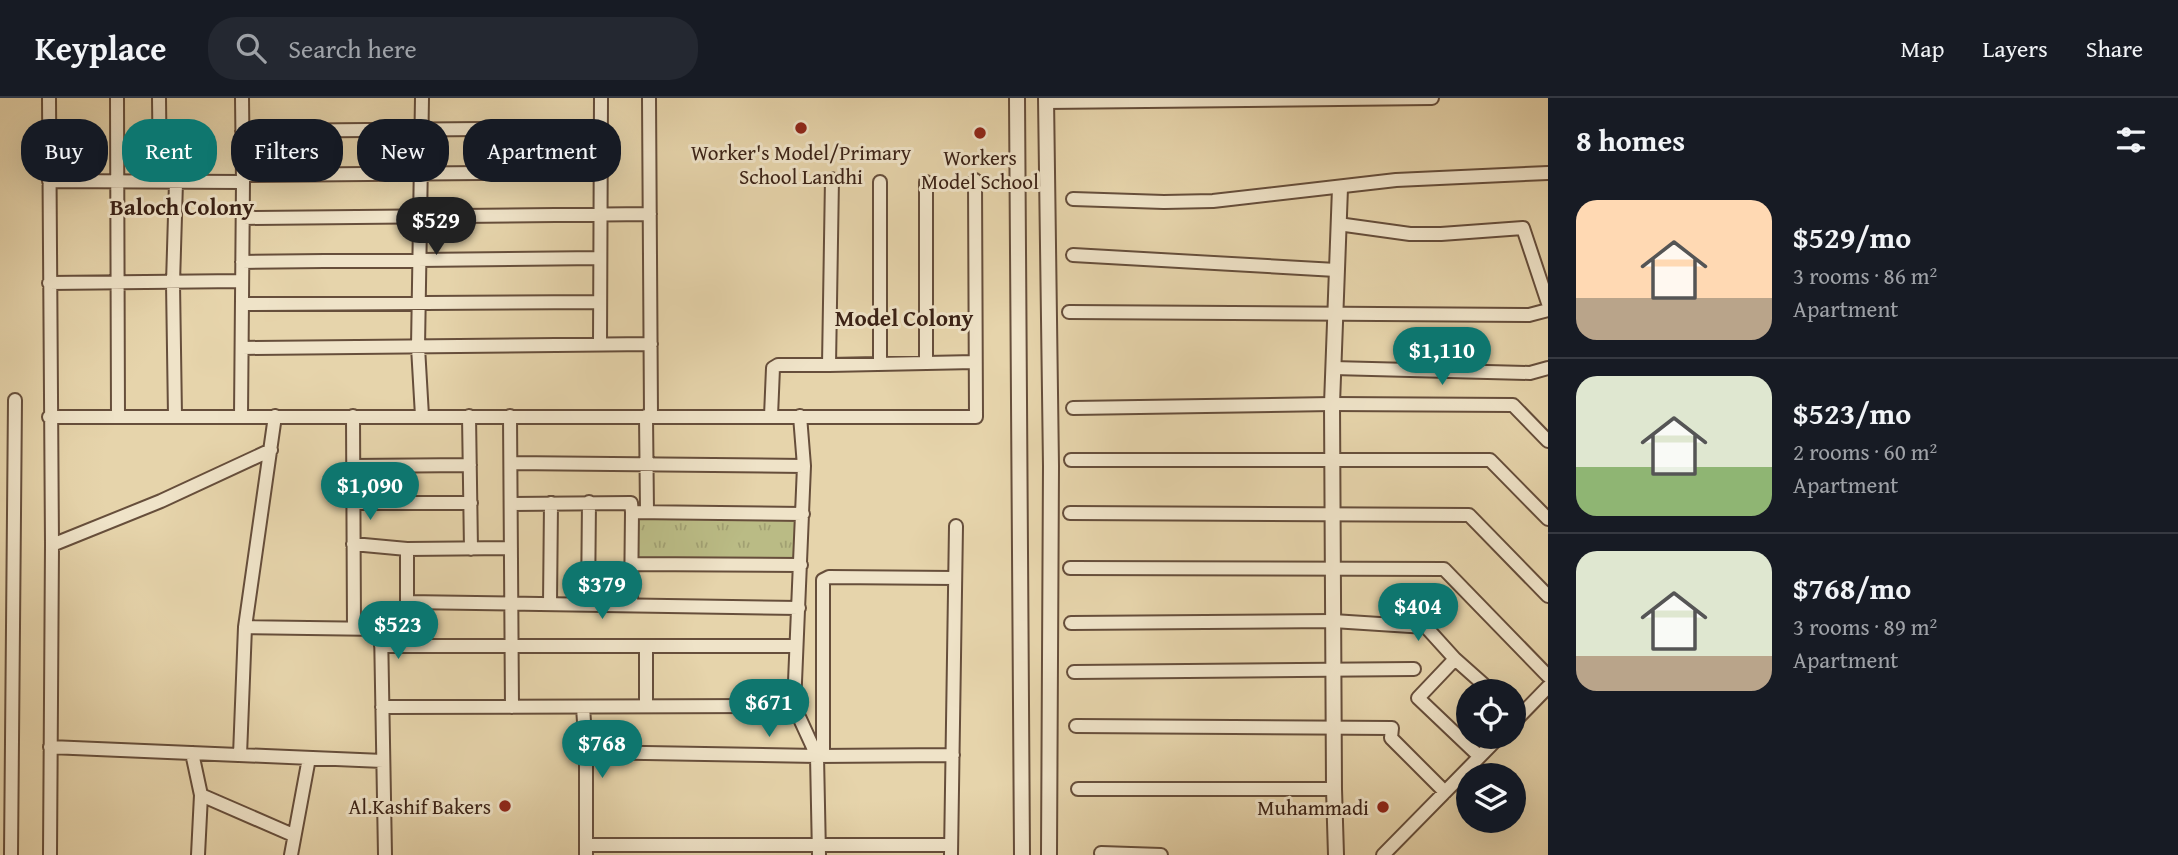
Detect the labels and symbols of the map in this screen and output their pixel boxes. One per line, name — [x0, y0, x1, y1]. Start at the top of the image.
marker: Worker's Model/Primary School Landhi — [793, 120, 809, 136]
marker: Workers Model School — [972, 125, 988, 141]
place label: Worker's Model/Primary School Landhi — [691, 137, 912, 192]
place label: Workers Model School — [921, 142, 1039, 197]
district label: Baloch Colony — [110, 190, 254, 223]
pin: $529 — [395, 198, 477, 257]
district label: Model Colony — [835, 301, 974, 334]
pin: $1,110 — [1385, 328, 1499, 387]
pin: $1,090 — [313, 462, 427, 522]
pin: $379 — [561, 561, 643, 621]
pin: $404 — [1377, 584, 1459, 643]
pin: $523 — [357, 602, 439, 661]
pin: $671 — [728, 680, 810, 739]
pin: $768 — [561, 720, 643, 780]
place label: Al.Kashif Bakers — [349, 791, 491, 822]
place label: Muhammadi — [1257, 792, 1369, 823]
marker: Al.Kashif Bakers — [497, 798, 513, 814]
marker: Muhammadi — [1375, 799, 1391, 815]

